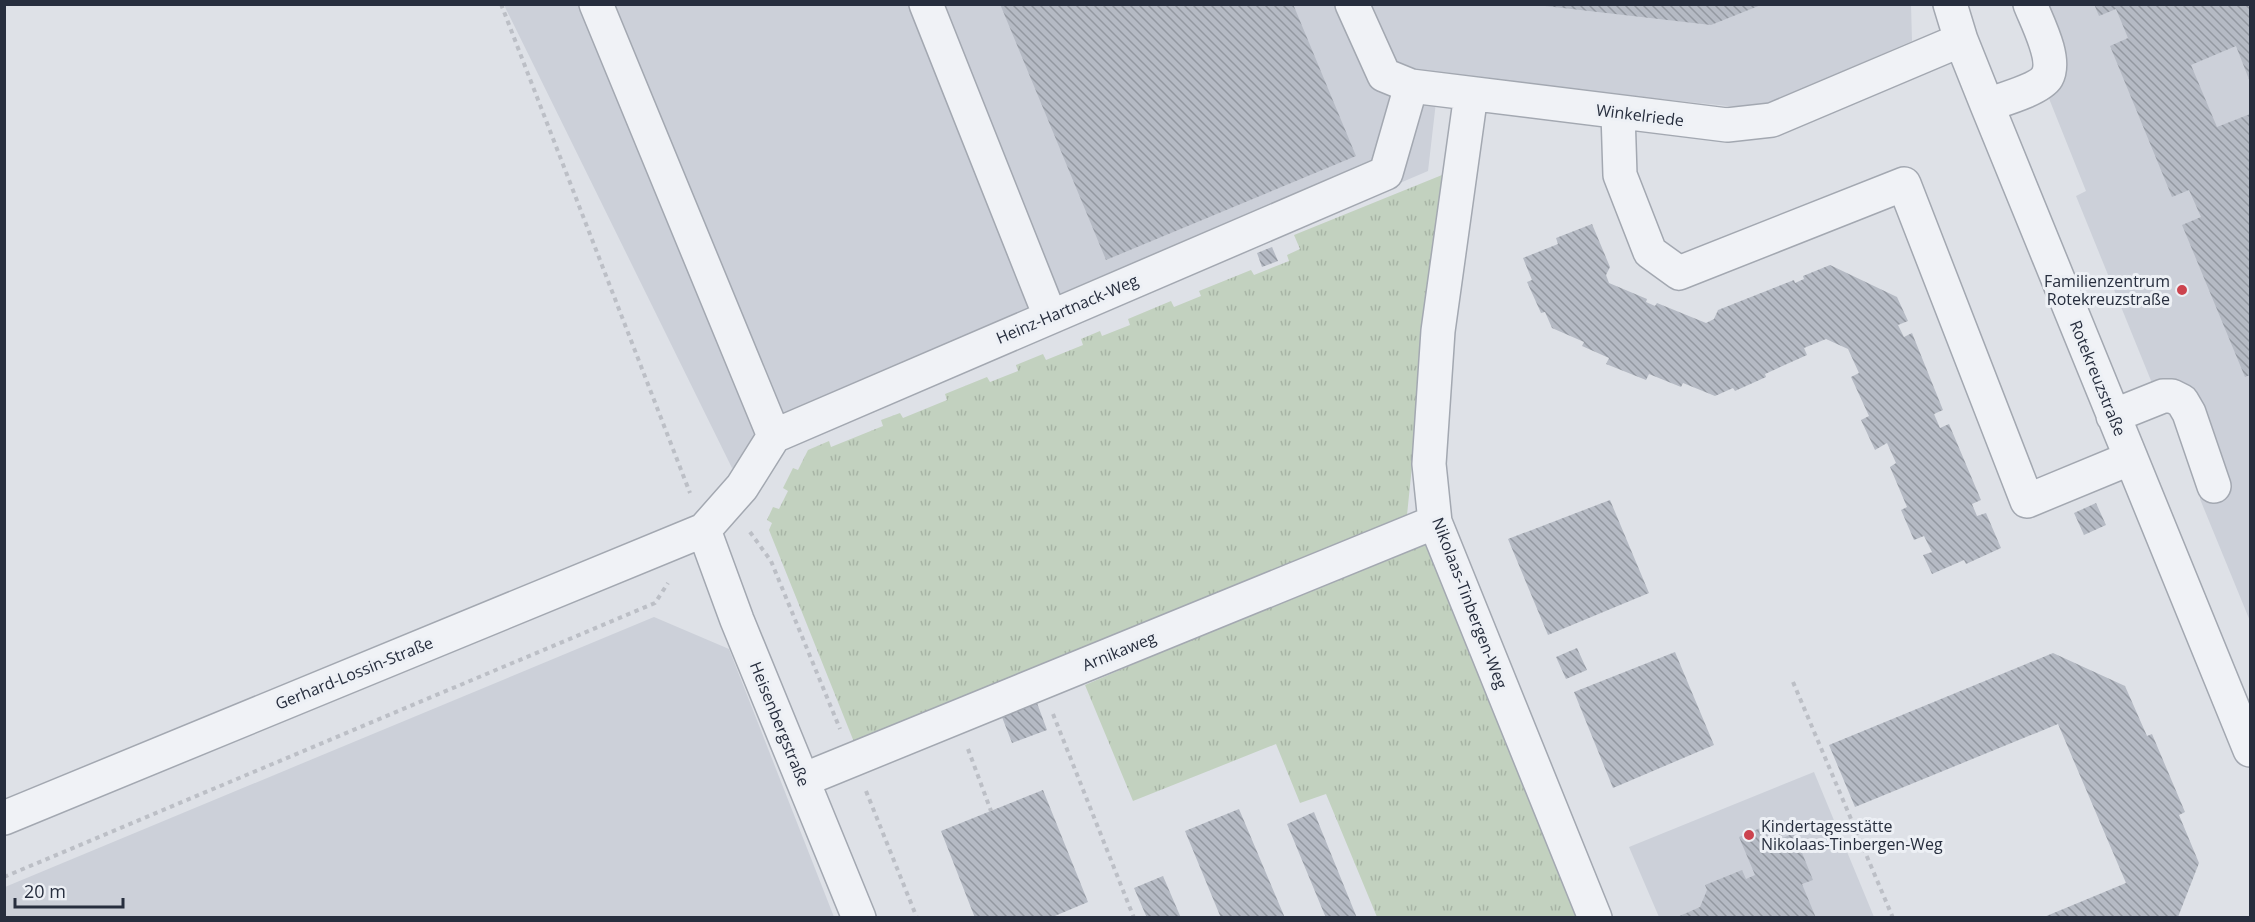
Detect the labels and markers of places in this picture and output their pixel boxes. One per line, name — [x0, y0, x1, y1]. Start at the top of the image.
place label: Familienzentrum Rotekreuzstraße — [2044, 270, 2170, 310]
marker: Familienzentrum Rotekreuzstraße — [2175, 283, 2189, 297]
place label: Kindertagesstätte Nikolaas-Tinbergen-Weg — [1761, 815, 1943, 855]
marker: Kindertagesstätte Nikolaas-Tinbergen-Weg — [1742, 828, 1756, 842]

